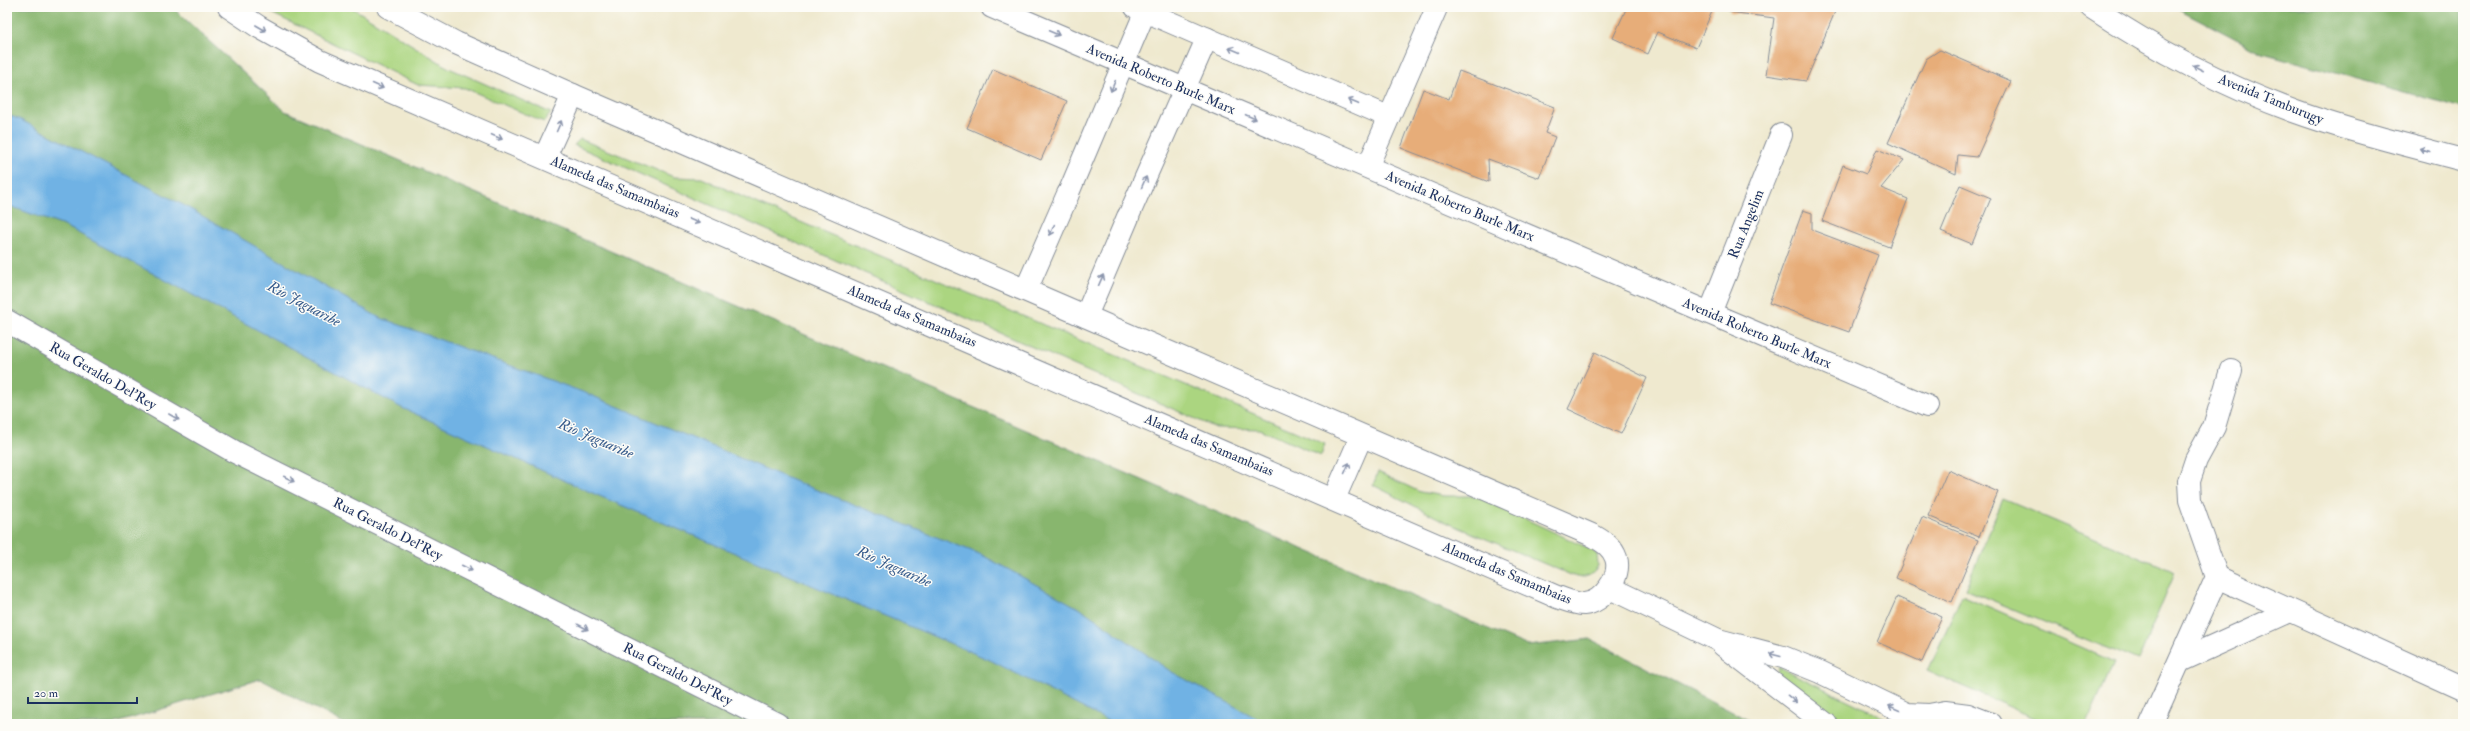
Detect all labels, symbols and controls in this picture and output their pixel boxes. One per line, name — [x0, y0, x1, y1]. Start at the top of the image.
one-way arrow — [255, 25, 267, 33]
one-way arrow — [1048, 30, 1060, 37]
street label: Avenida Roberto Burle Marx — [1083, 40, 1239, 118]
one-way arrow — [1228, 46, 1240, 53]
one-way arrow — [2193, 64, 2205, 71]
street label: Avenida Tamburugy — [2215, 70, 2327, 129]
one-way arrow — [1109, 80, 1117, 92]
one-way arrow — [371, 83, 383, 90]
one-way arrow — [1348, 98, 1360, 105]
one-way arrow — [1245, 114, 1257, 121]
one-way arrow — [556, 120, 563, 132]
one-way arrow — [491, 133, 503, 141]
one-way arrow — [2419, 146, 2432, 153]
street label: Alameda das Samambaias — [547, 152, 682, 222]
street label: Avenida Roberto Burle Marx — [1382, 167, 1538, 245]
one-way arrow — [1141, 176, 1148, 188]
street label: Rua Angelim — [1724, 187, 1768, 261]
one-way arrow — [688, 218, 700, 226]
one-way arrow — [1048, 223, 1055, 235]
one-way arrow — [1098, 274, 1105, 286]
water label: Rio Jaguaribe — [263, 276, 345, 332]
street label: Alameda das Samambaias — [844, 281, 979, 351]
street label: Avenida Roberto Burle Marx — [1679, 294, 1835, 372]
street label: Rua Geraldo Del'Rey — [46, 338, 160, 415]
street label: Alameda das Samambaias — [1141, 410, 1276, 480]
one-way arrow — [168, 413, 180, 421]
water label: Rio Jaguaribe — [555, 414, 637, 464]
one-way arrow — [1344, 462, 1352, 474]
one-way arrow — [282, 475, 294, 483]
street label: Rua Geraldo Del'Rey — [330, 494, 446, 565]
street label: Alameda das Samambaias — [1439, 538, 1574, 608]
water label: Rio Jaguaribe — [853, 542, 935, 592]
one-way arrow — [461, 565, 473, 573]
one-way arrow — [577, 624, 589, 631]
street label: Rua Geraldo Del'Rey — [620, 639, 736, 710]
one-way arrow — [1769, 651, 1782, 658]
scale bar — [28, 679, 137, 705]
text: 20 m — [34, 686, 59, 701]
one-way arrow — [1787, 695, 1797, 704]
one-way arrow — [1888, 704, 1900, 711]

